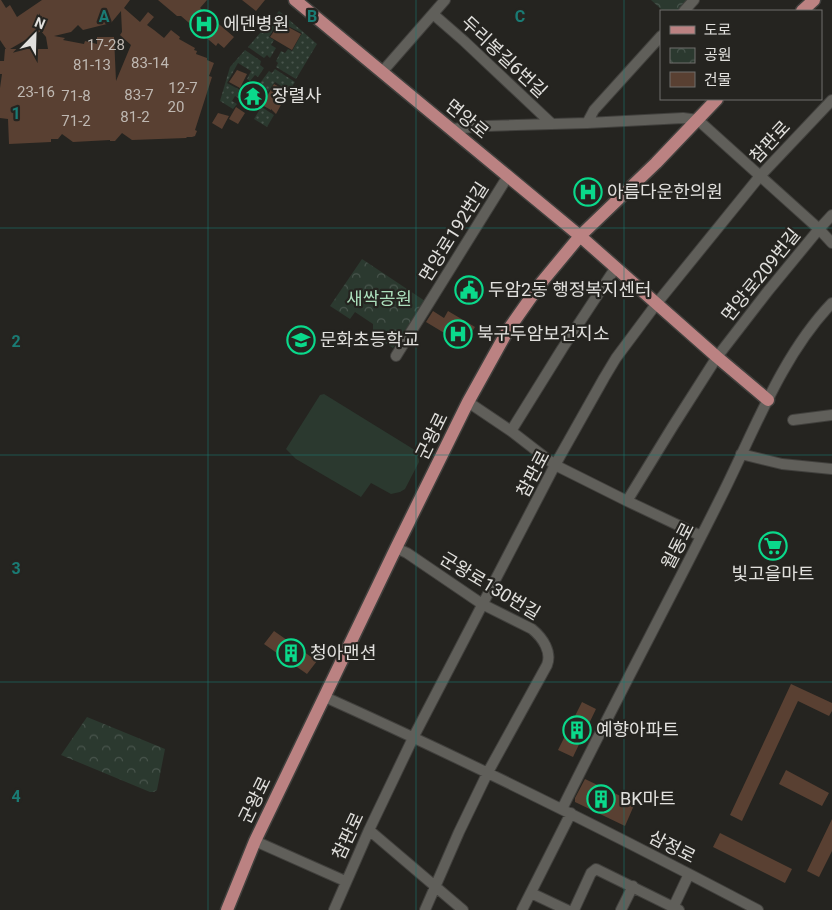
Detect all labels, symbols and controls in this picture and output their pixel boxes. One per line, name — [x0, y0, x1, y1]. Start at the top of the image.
text: A — [99, 7, 110, 26]
text: B — [307, 7, 317, 26]
text: C — [515, 7, 525, 26]
hospital icon: 에덴병원 — [189, 9, 219, 39]
north arrow — [10, 10, 60, 60]
legend — [660, 10, 822, 100]
street label: 두리봉길6번길 — [457, 12, 552, 102]
place label: 에덴병원 — [223, 13, 289, 34]
text: N — [32, 14, 48, 32]
text: 도로 — [704, 21, 732, 39]
house number: 17-28 — [87, 36, 125, 54]
text: 공원 — [704, 46, 732, 64]
house number: 83-14 — [131, 54, 169, 72]
house number: 81-13 — [73, 56, 111, 74]
text: 건물 — [704, 71, 732, 89]
house number: 12-7 — [168, 79, 198, 97]
temple icon: 장렬사 — [238, 81, 268, 111]
house number: 23-16 — [17, 83, 55, 101]
place label: 장렬사 — [272, 85, 322, 106]
house number: 83-7 — [124, 86, 154, 104]
house number: 71-8 — [61, 87, 91, 105]
street label: 면앙로 — [442, 95, 493, 143]
house number: 20 — [168, 98, 184, 116]
text: 1 — [11, 104, 21, 123]
house number: 81-2 — [120, 108, 150, 126]
house number: 71-2 — [61, 112, 91, 130]
street label: 참판로 — [745, 116, 794, 167]
hospital icon: 아름다운한의원 — [573, 177, 603, 207]
street label: 면앙로192번길 — [415, 178, 492, 285]
place label: 아름다운한의원 — [607, 181, 723, 202]
street label: 면앙로209번길 — [717, 224, 804, 325]
public building icon: 두암2동 행정복지센터 — [454, 275, 484, 305]
place label: 두암2동 행정복지센터 — [488, 279, 652, 300]
park label: 새싹공원 — [346, 288, 412, 309]
hospital icon: 북구두암보건지소 — [443, 319, 473, 349]
place label: 북구두암보건지소 — [477, 323, 609, 344]
school or university icon: 문화초등학교 — [286, 325, 316, 355]
place label: 문화초등학교 — [320, 329, 419, 350]
text: 2 — [11, 332, 21, 351]
street label: 군왕로 — [411, 409, 452, 463]
street label: 참판로 — [512, 447, 553, 501]
street label: 월동로 — [657, 519, 698, 573]
supermarket icon: 빛고을마트 — [758, 531, 788, 561]
street label: 군왕로130번길 — [436, 547, 544, 624]
text: 3 — [11, 559, 21, 578]
place label: 빛고을마트 — [732, 563, 814, 584]
building icon: 청아맨션 — [276, 638, 306, 668]
place label: 청아맨션 — [310, 642, 376, 663]
building icon: 예향아파트 — [562, 715, 592, 745]
place label: 예향아파트 — [596, 719, 679, 740]
street label: 군왕로 — [234, 773, 275, 827]
building icon: BK마트 — [586, 784, 616, 814]
text: 4 — [11, 787, 21, 806]
place label: BK마트 — [620, 788, 676, 809]
street label: 참판로 — [328, 809, 368, 863]
street label: 삼정로 — [645, 826, 699, 867]

